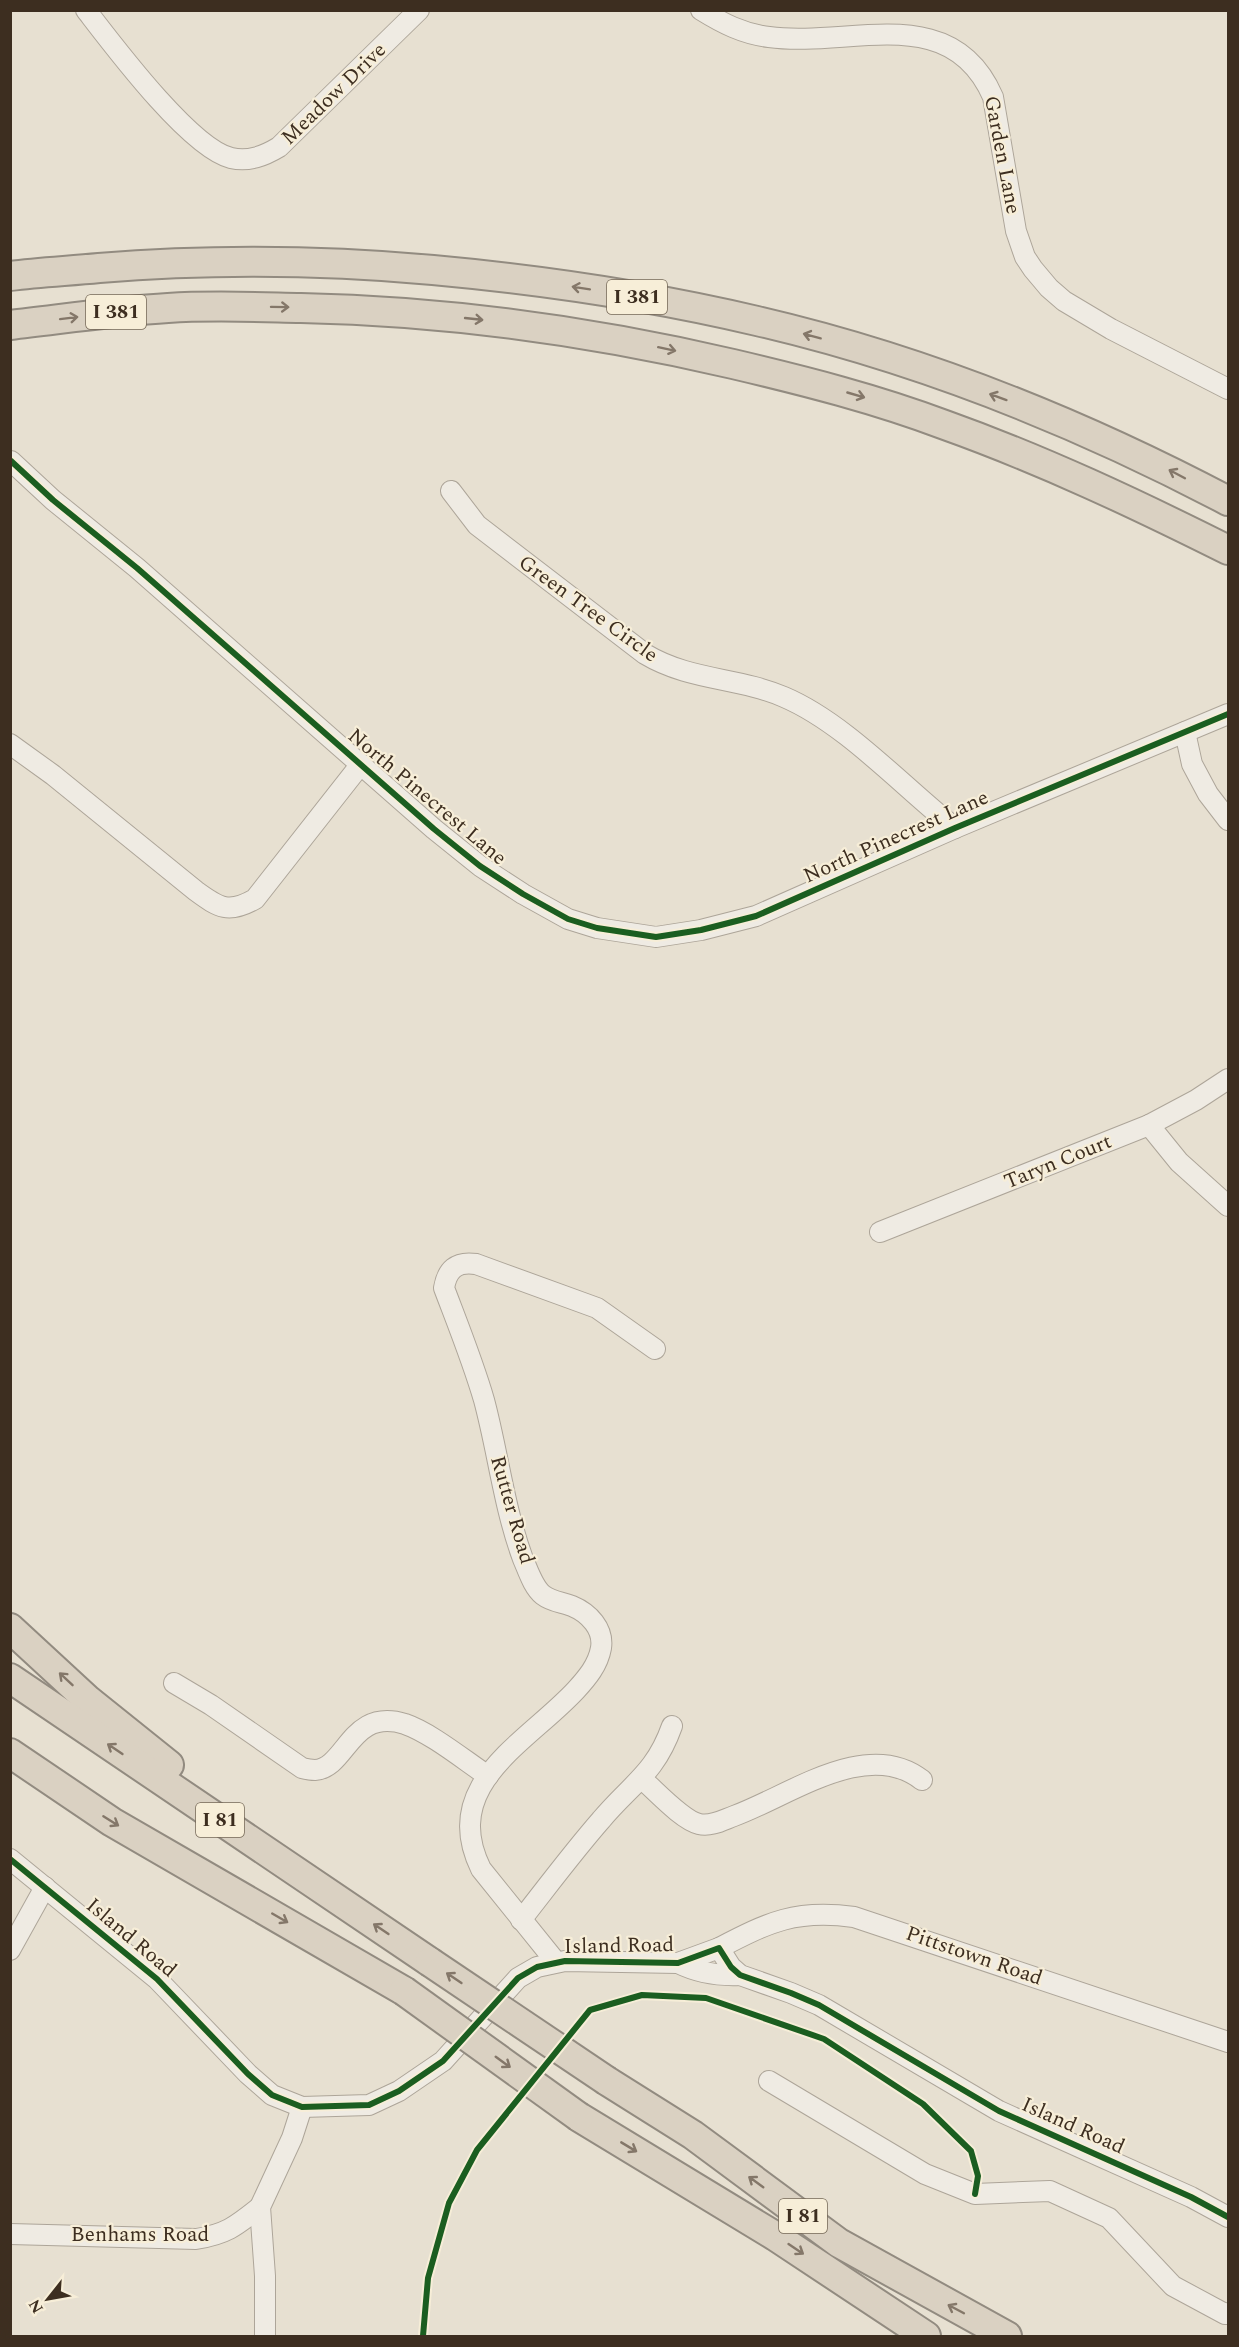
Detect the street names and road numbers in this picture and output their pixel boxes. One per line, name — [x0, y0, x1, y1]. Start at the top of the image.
street label: Meadow Drive — [274, 35, 394, 153]
street label: Garden Lane — [975, 93, 1029, 217]
road number: I 381 — [607, 280, 667, 314]
road number: I 381 — [86, 295, 146, 329]
street label: Green Tree Circle — [511, 547, 665, 671]
street label: North Pinecrest Lane — [340, 721, 514, 873]
street label: North Pinecrest Lane — [798, 782, 994, 892]
street label: Taryn Court — [999, 1126, 1117, 1198]
street label: Rutter Road — [481, 1452, 543, 1568]
road number: I 81 — [196, 1803, 244, 1837]
street label: Island Road — [78, 1890, 184, 1986]
street label: Pittstown Road — [901, 1918, 1047, 1994]
street label: Island Road — [564, 1929, 674, 1963]
street label: Island Road — [1016, 2089, 1130, 2163]
road number: I 81 — [779, 2199, 827, 2233]
street label: Benhams Road — [71, 2219, 209, 2251]

